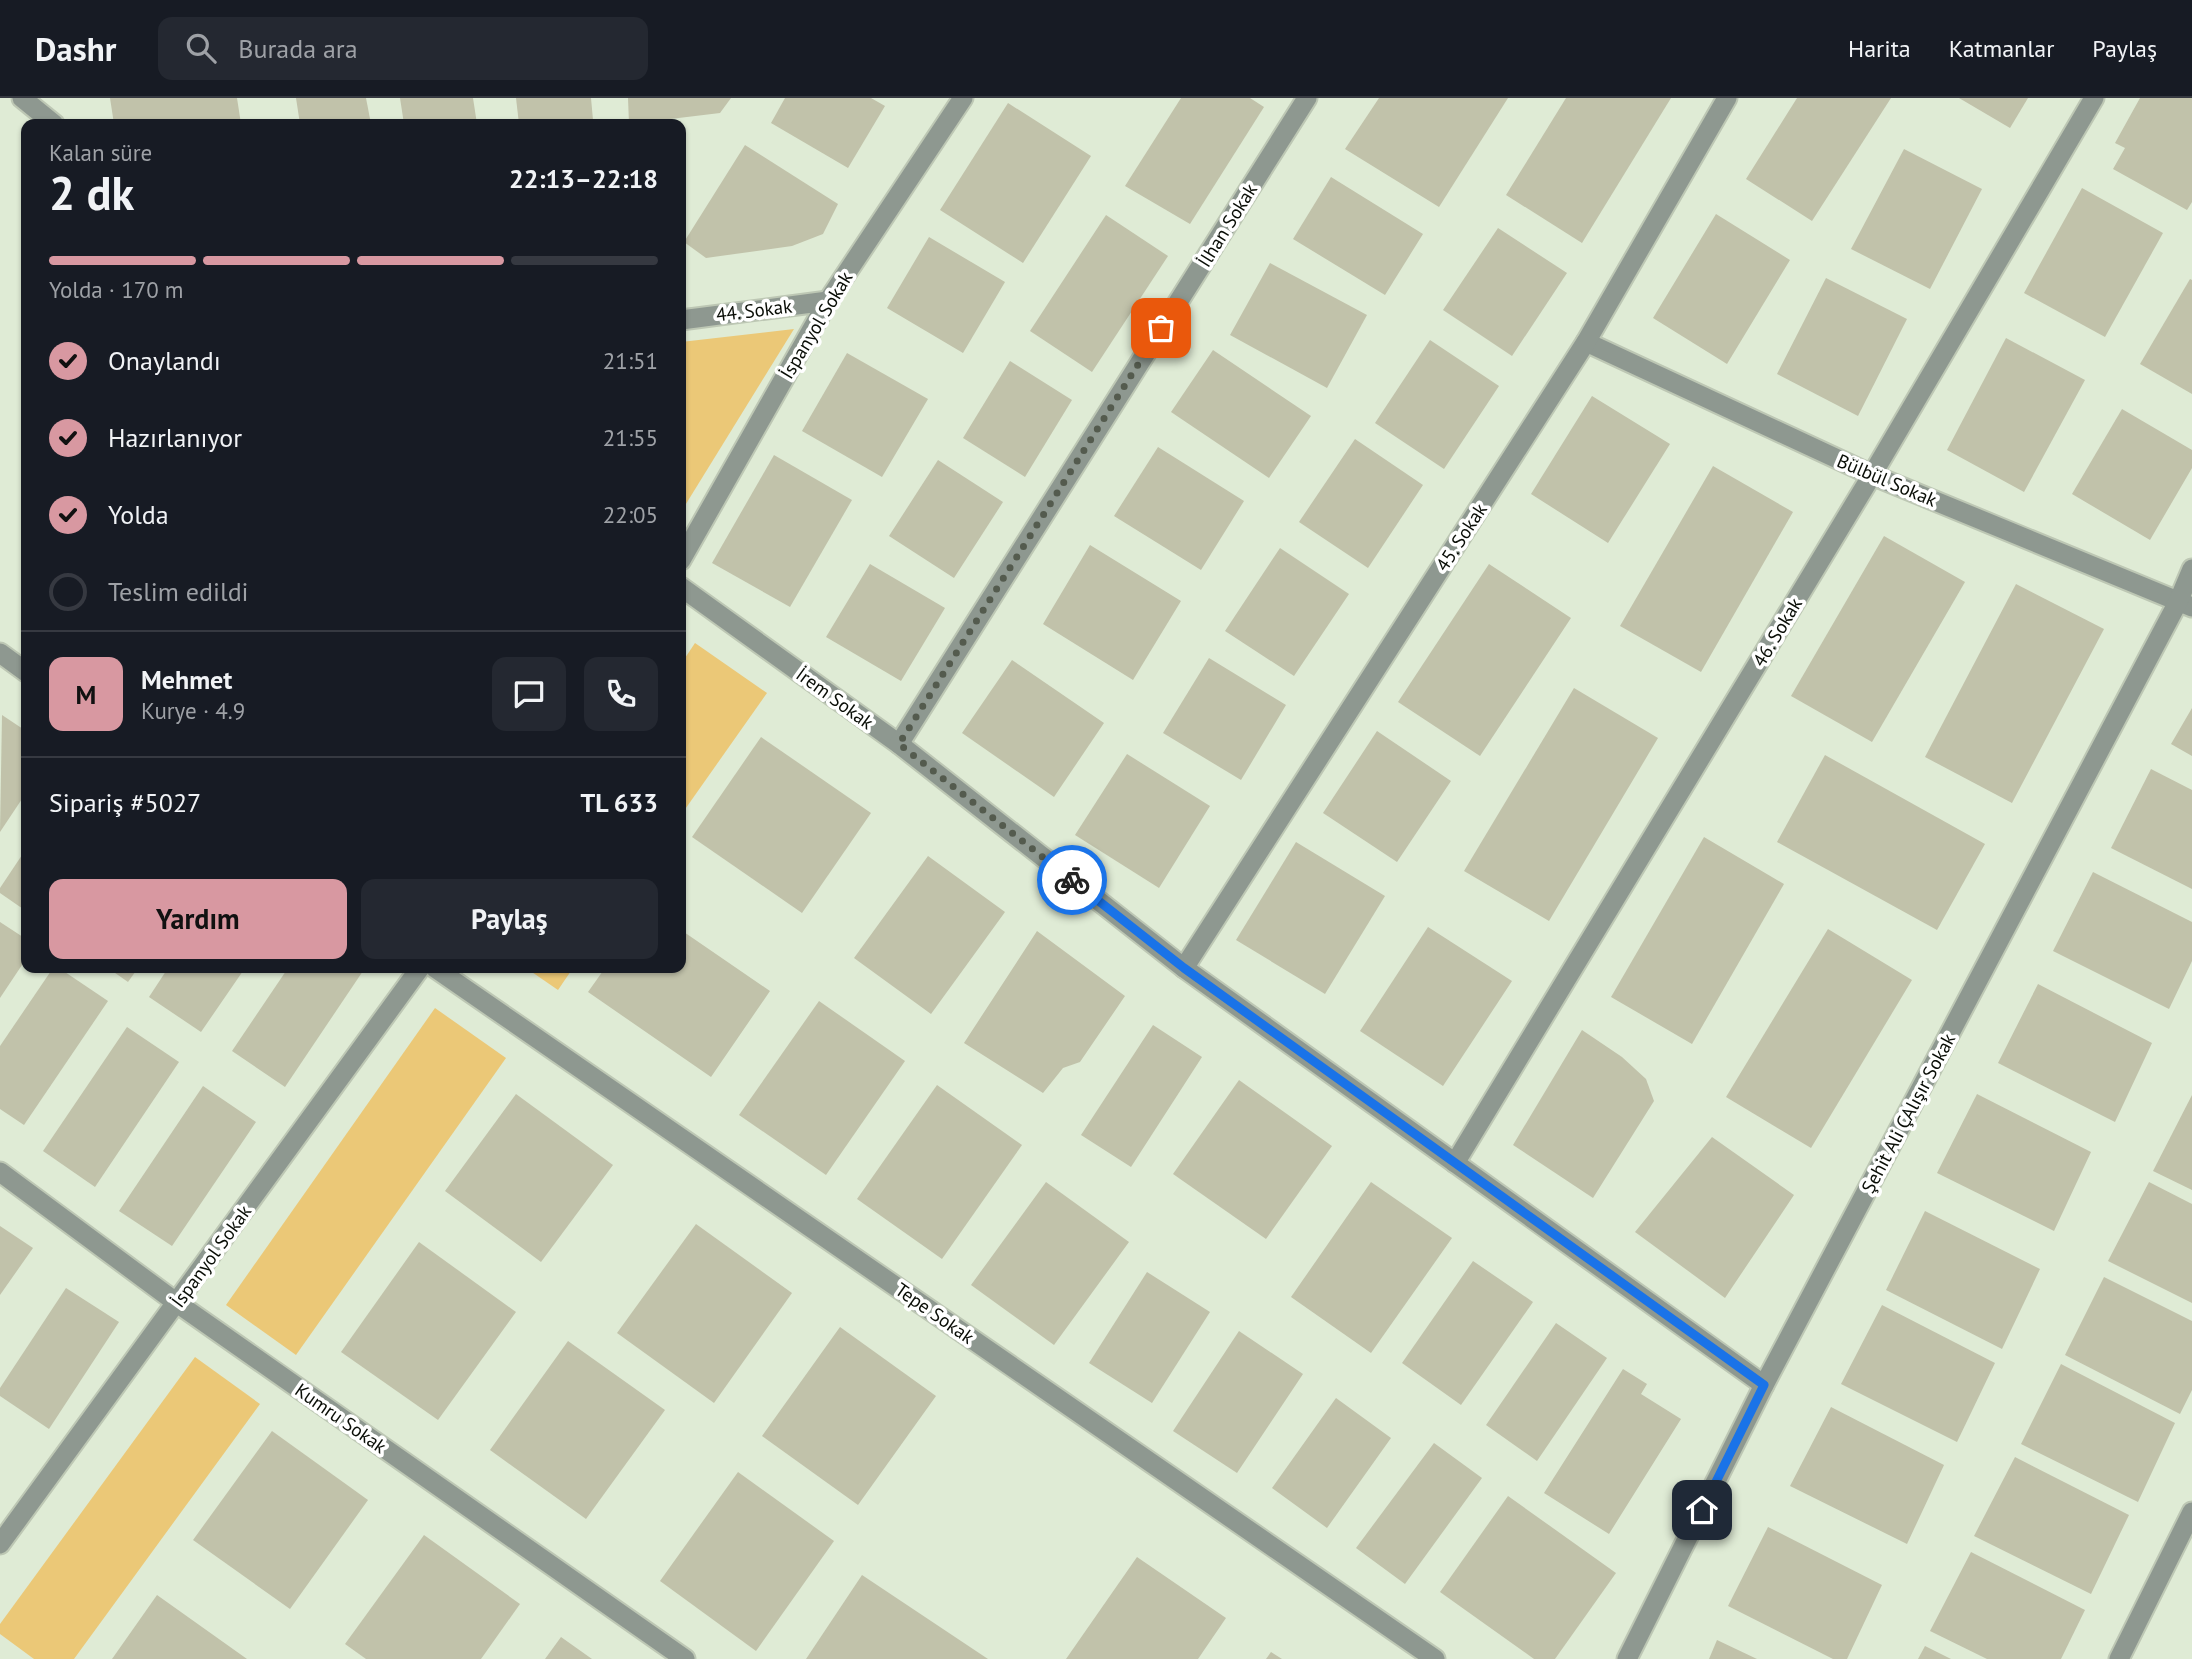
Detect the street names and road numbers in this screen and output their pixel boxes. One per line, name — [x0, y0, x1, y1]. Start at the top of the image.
street label: İlhan Sokak — [1192, 179, 1262, 271]
street label: İspanyol Sokak — [775, 267, 857, 383]
street label: 44. Sokak — [715, 293, 793, 327]
street label: Bülbül Sokak — [1834, 448, 1940, 512]
street label: 45. Sokak — [1430, 498, 1492, 576]
street label: 46. Sokak — [1747, 593, 1807, 671]
street label: İrem Sokak — [792, 662, 878, 734]
street label: Şehit Ali ÇAlışır Sokak — [1856, 1029, 1960, 1197]
street label: İspanyol Sokak — [166, 1200, 256, 1312]
street label: Tepe Sokak — [891, 1277, 979, 1349]
street label: Kumru Sokak — [291, 1378, 391, 1458]

